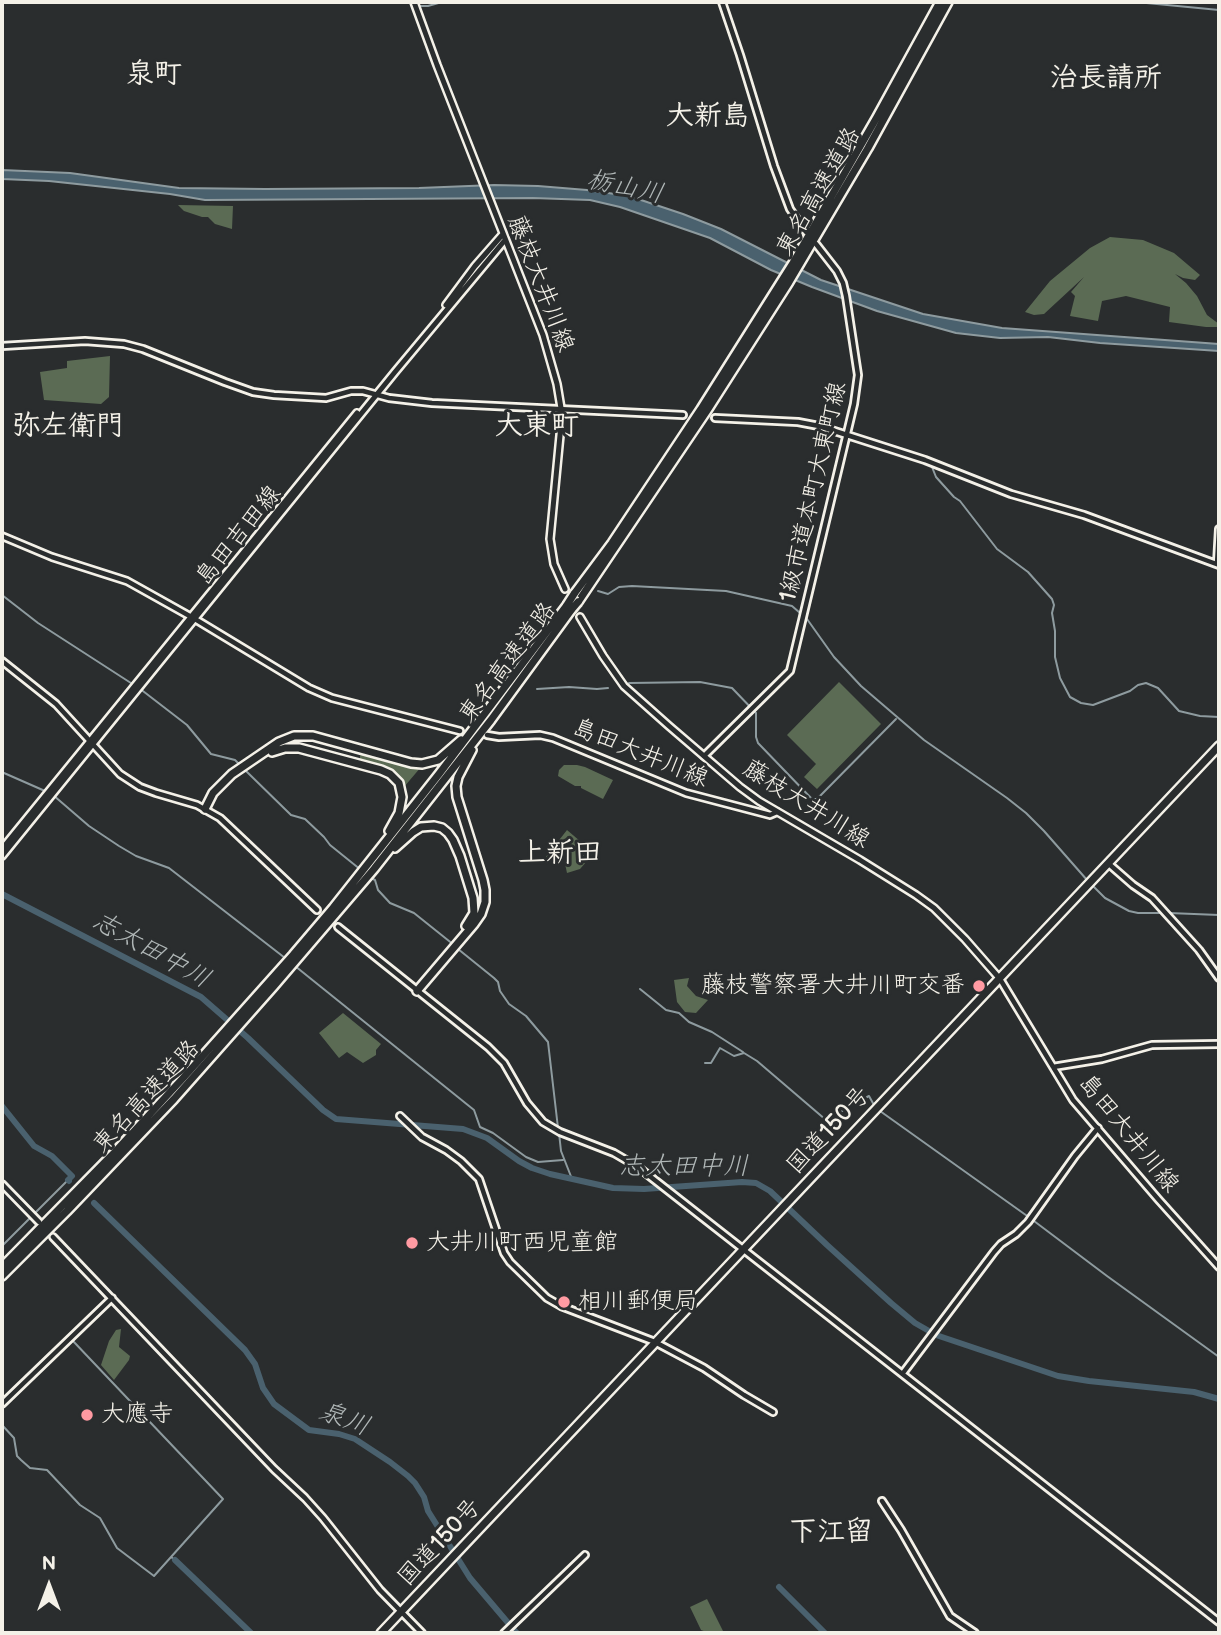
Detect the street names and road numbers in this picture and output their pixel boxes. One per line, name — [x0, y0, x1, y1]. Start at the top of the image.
street label: 東名高速道路 — [771, 122, 867, 262]
street label: 藤枝大井川線 — [501, 212, 579, 356]
street label: 1級市道本町大東町線 — [775, 379, 853, 605]
street label: 島田吉田線 — [190, 480, 288, 592]
street label: 東名高速道路 — [453, 597, 563, 729]
street label: 島田大井川線 — [568, 714, 712, 794]
street label: 藤枝大井川線 — [737, 755, 875, 855]
street label: 東名高速道路 — [87, 1035, 207, 1159]
street label: 島田大井川線 — [1071, 1069, 1185, 1199]
street label: 国道150号 — [781, 1081, 877, 1181]
street label: 国道150号 — [392, 1493, 488, 1593]

